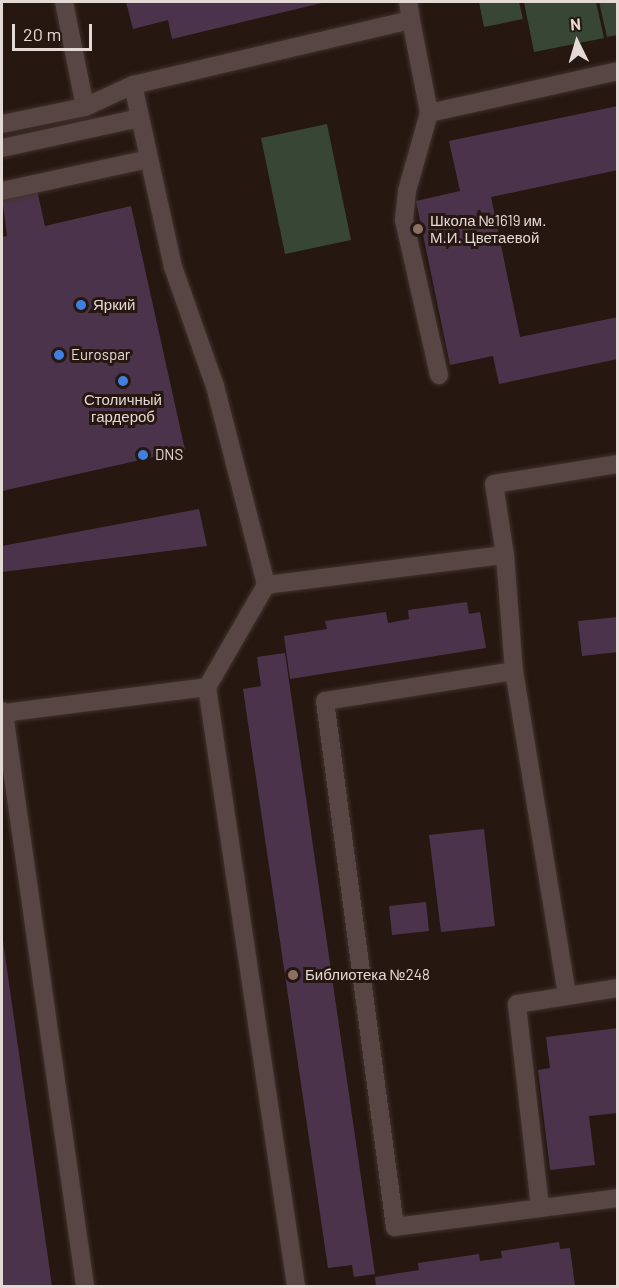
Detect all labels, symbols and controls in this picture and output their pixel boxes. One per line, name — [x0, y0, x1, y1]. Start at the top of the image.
scale bar — [15, 12, 94, 50]
north arrow — [547, 12, 607, 72]
text: N — [569, 14, 582, 33]
text: 20 m — [23, 23, 61, 45]
place label: Школа №1619 им. М.И. Цветаевой — [430, 211, 546, 246]
marker: Школа №1619 им. М.И. Цветаевой — [411, 222, 425, 236]
place label: Яркий — [93, 296, 135, 314]
marker: Яркий — [74, 298, 88, 312]
place label: Eurospar — [71, 346, 130, 364]
marker: Eurospar — [52, 348, 66, 362]
marker: Столичный гардероб — [116, 374, 130, 388]
place label: Столичный гардероб — [84, 390, 162, 425]
place label: DNS — [155, 446, 183, 464]
marker: DNS — [136, 448, 150, 462]
place label: Библиотека №248 — [305, 966, 430, 984]
marker: Библиотека №248 — [286, 968, 300, 982]

